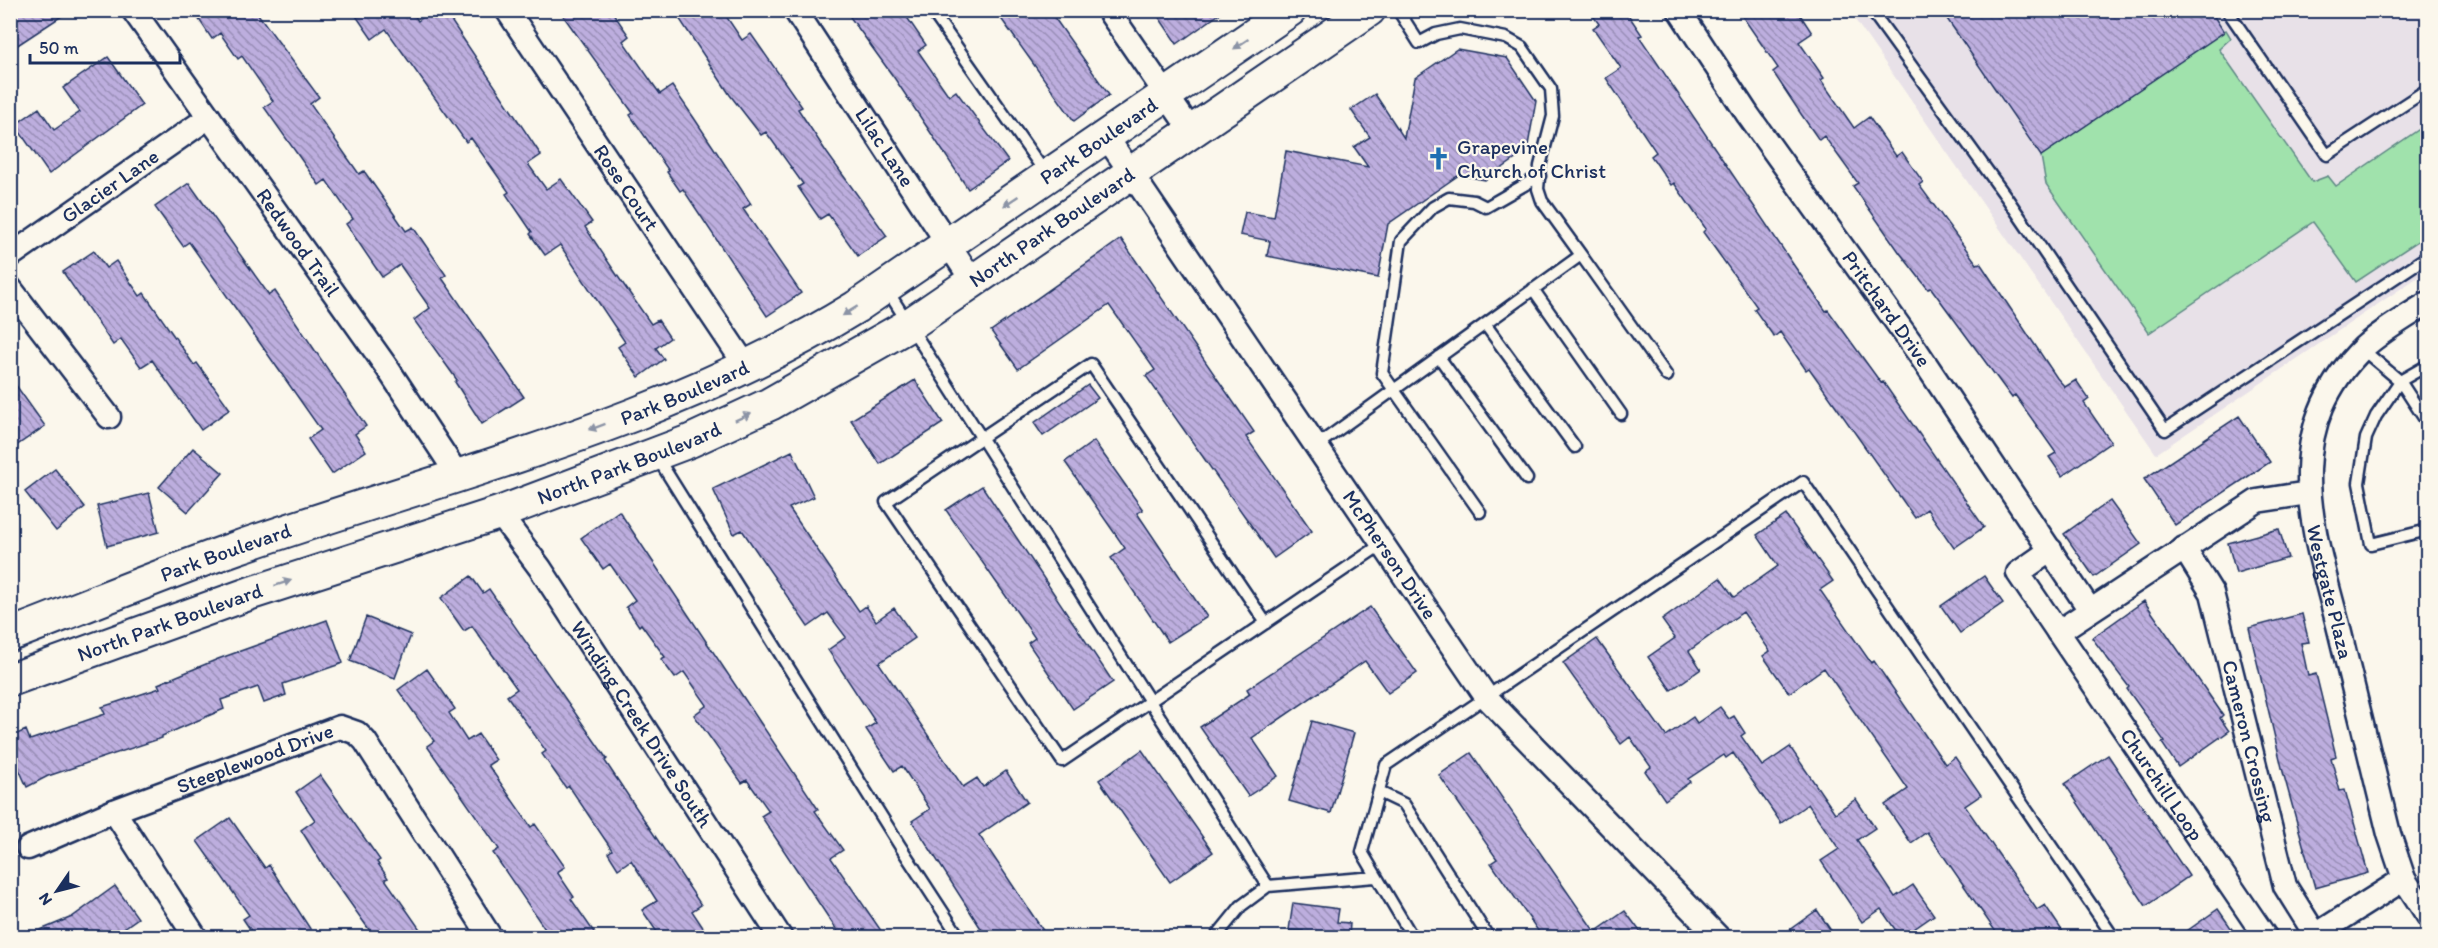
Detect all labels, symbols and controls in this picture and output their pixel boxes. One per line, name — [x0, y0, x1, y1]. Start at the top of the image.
scale bar — [30, 27, 180, 65]
text: 50 m — [39, 37, 79, 59]
one-way arrow — [1234, 38, 1250, 50]
street label: Park Boulevard — [1035, 91, 1162, 190]
street label: Lilac Lane — [850, 102, 920, 191]
place label: Grapevine Church of Christ — [1457, 134, 1606, 183]
street label: Rose Court — [589, 139, 665, 236]
street label: Glacier Lane — [56, 143, 163, 228]
church icon: Grapevine Church of Christ — [1426, 146, 1452, 172]
street label: North Park Boulevard — [964, 161, 1140, 292]
street label: Redwood Trail — [252, 183, 345, 301]
one-way arrow — [1004, 195, 1020, 207]
street label: Pritchard Drive — [1837, 246, 1937, 371]
one-way arrow — [842, 306, 858, 317]
street label: Park Boulevard — [617, 354, 753, 431]
one-way arrow — [734, 412, 751, 421]
street label: North Park Boulevard — [533, 415, 725, 510]
one-way arrow — [588, 423, 606, 432]
street label: McPherson Drive — [1338, 485, 1443, 624]
street label: Park Boulevard — [157, 517, 295, 587]
street label: Westgate Plaza — [2302, 522, 2359, 661]
street label: North Park Boulevard — [74, 577, 266, 667]
one-way arrow — [274, 578, 292, 587]
street label: Winding Creek Drive South — [566, 616, 719, 832]
street label: Cameron Crossing — [2217, 658, 2282, 825]
street label: Steeplewood Drive — [173, 718, 337, 799]
street label: Churchill Loop — [2115, 723, 2209, 845]
north arrow — [27, 861, 87, 921]
text: N — [34, 889, 56, 909]

